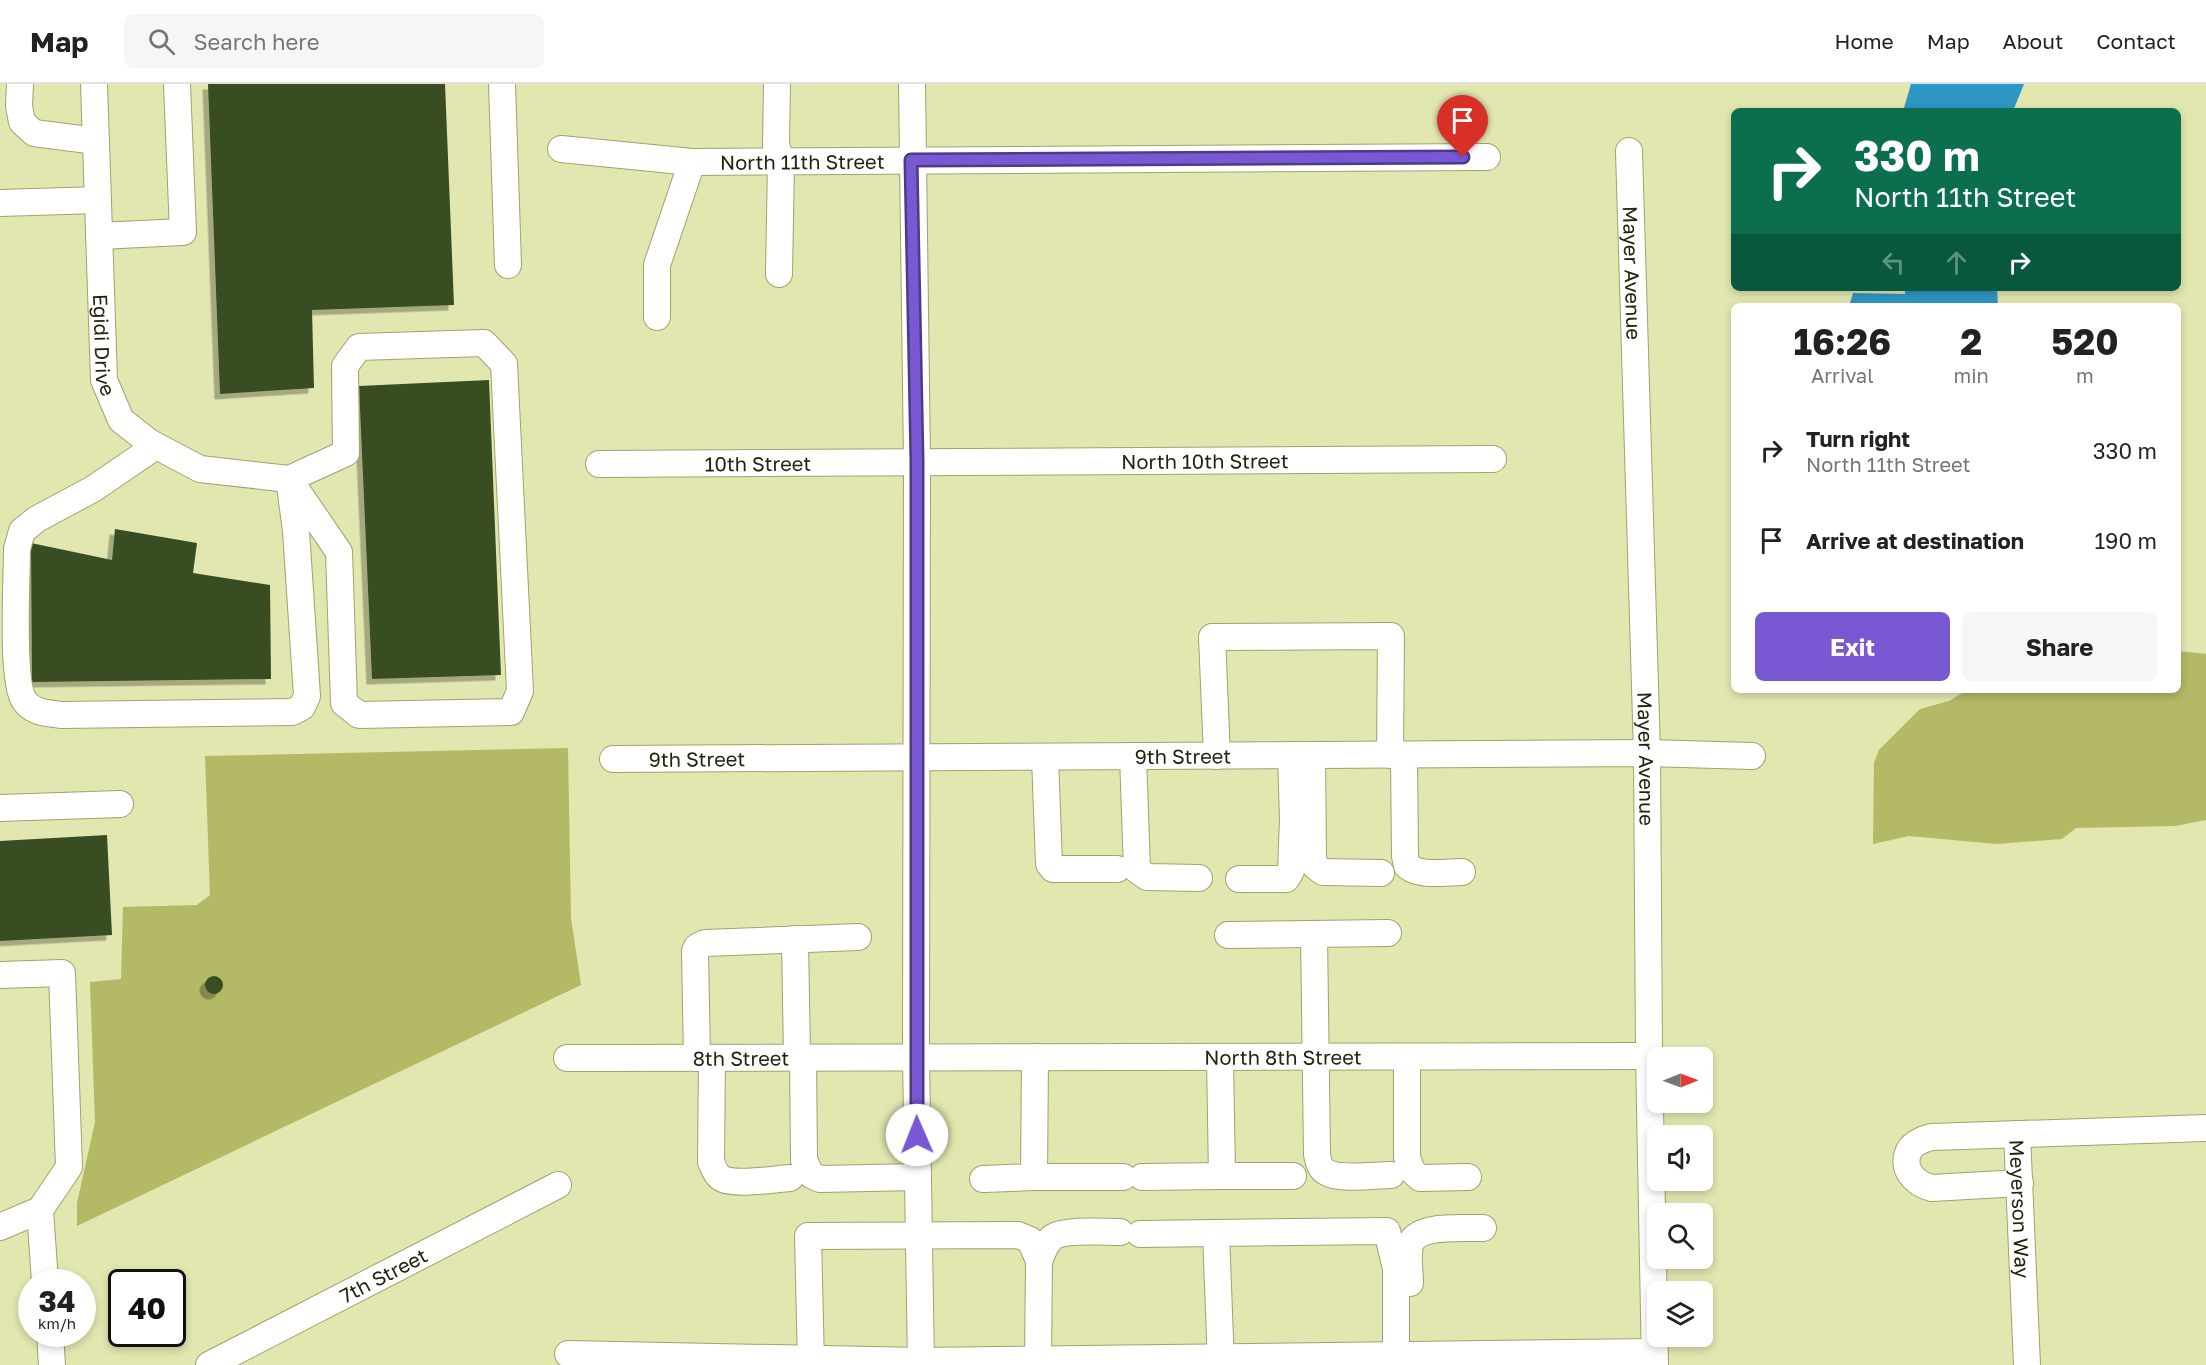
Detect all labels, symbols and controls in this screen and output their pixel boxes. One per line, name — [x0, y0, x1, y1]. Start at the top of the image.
search box — [124, 14, 544, 68]
text: Map — [30, 25, 88, 58]
icon: search — [145, 25, 178, 58]
text: Search here — [193, 28, 319, 55]
text: Home — [1834, 28, 1894, 54]
text: Map — [1927, 28, 1970, 54]
text: About — [2003, 28, 2063, 54]
text: Contact — [2096, 28, 2176, 54]
pin — [1437, 95, 1488, 157]
icon: arrive — [1446, 104, 1479, 137]
text: 330 m — [1854, 130, 1980, 180]
icon: right — [1755, 132, 1833, 210]
street label: North 11th Street — [720, 149, 885, 174]
text: North 11th Street — [1854, 181, 2076, 213]
street label: Mayer Avenue — [1619, 206, 1647, 340]
icon: left — [1877, 246, 1910, 279]
icon: ahead — [1940, 246, 1973, 279]
icon: right — [2003, 246, 2036, 279]
street label: Egidi Drive — [89, 293, 121, 399]
text: 16:26 — [1793, 320, 1891, 363]
text: 2 — [1960, 320, 1982, 363]
text: 520 — [2051, 320, 2119, 363]
text: Arrival — [1811, 363, 1874, 387]
text: min — [1954, 363, 1989, 387]
text: m — [2076, 363, 2094, 387]
text: Turn right — [1806, 425, 1910, 452]
icon: right — [1755, 434, 1788, 467]
text: 330 m — [2093, 437, 2157, 464]
street label: North 10th Street — [1121, 448, 1289, 473]
street label: 10th Street — [705, 451, 811, 475]
text: North 11th Street — [1806, 452, 1971, 476]
icon: arrive — [1755, 524, 1788, 557]
text: Arrive at destination — [1806, 527, 2024, 554]
text: 190 m — [2094, 527, 2157, 554]
button: Exit — [1755, 612, 1950, 681]
button: Share — [1962, 612, 2157, 681]
street label: Mayer Avenue — [1633, 691, 1659, 826]
street label: 9th Street — [1135, 743, 1231, 768]
street label: 9th Street — [649, 746, 745, 771]
street label: North 8th Street — [1204, 1045, 1362, 1069]
street label: 8th Street — [693, 1046, 789, 1070]
north arrow — [1647, 1047, 1713, 1113]
map controls — [1647, 1047, 1713, 1347]
position arrow — [885, 1103, 949, 1167]
button: sound — [1647, 1125, 1713, 1191]
street label: Meyerson Way — [2005, 1139, 2035, 1279]
button: search — [1647, 1203, 1713, 1269]
street label: 7th Street — [335, 1243, 431, 1308]
speed limit sign: 40 — [108, 1269, 186, 1347]
button: layers — [1647, 1281, 1713, 1347]
text: 34 — [38, 1283, 76, 1319]
text: km/h — [38, 1314, 76, 1332]

